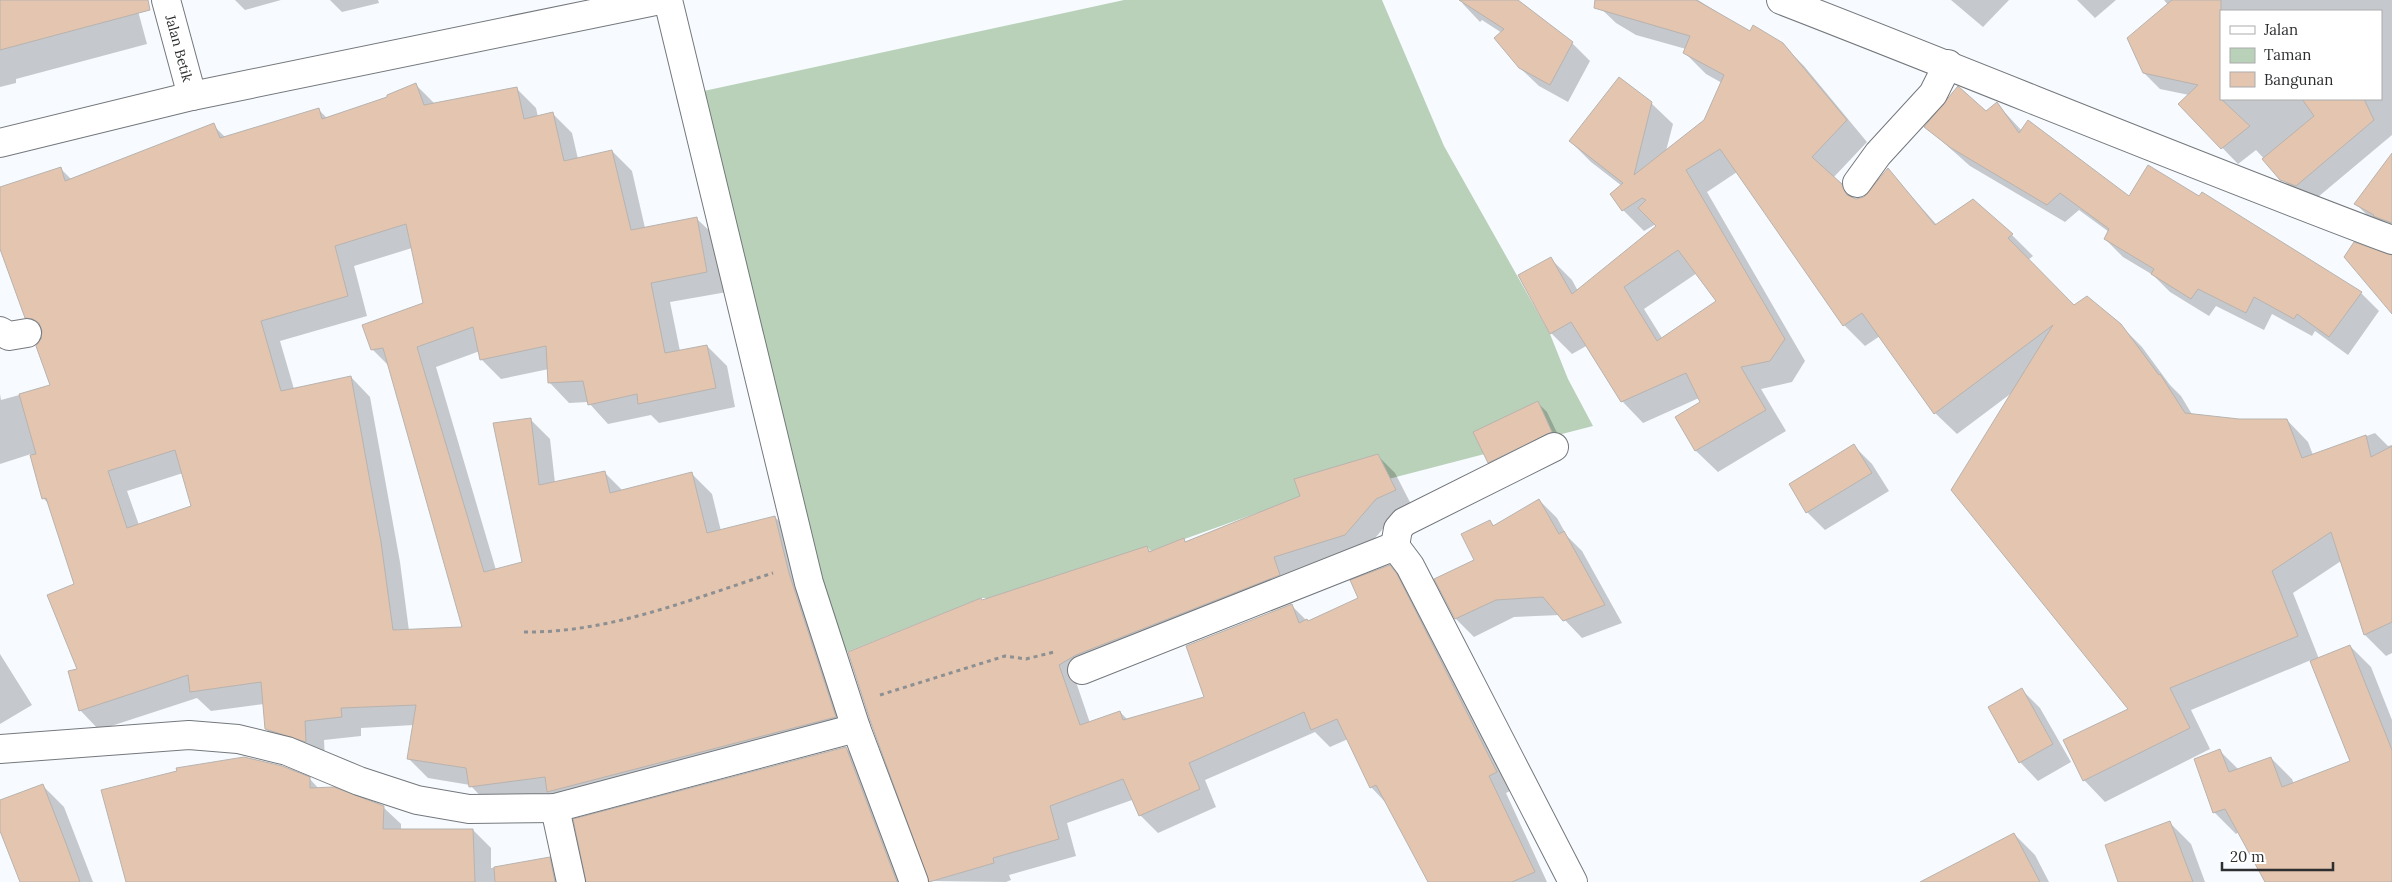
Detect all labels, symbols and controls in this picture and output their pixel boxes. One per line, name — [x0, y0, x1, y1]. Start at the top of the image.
legend — [2220, 10, 2382, 100]
street label: Jalan Betik — [161, 12, 197, 84]
text: Jalan — [2263, 20, 2298, 39]
text: Taman — [2264, 45, 2311, 64]
text: Bangunan — [2264, 70, 2333, 89]
scale bar — [2222, 840, 2333, 872]
text: 20 m — [2230, 847, 2265, 866]

